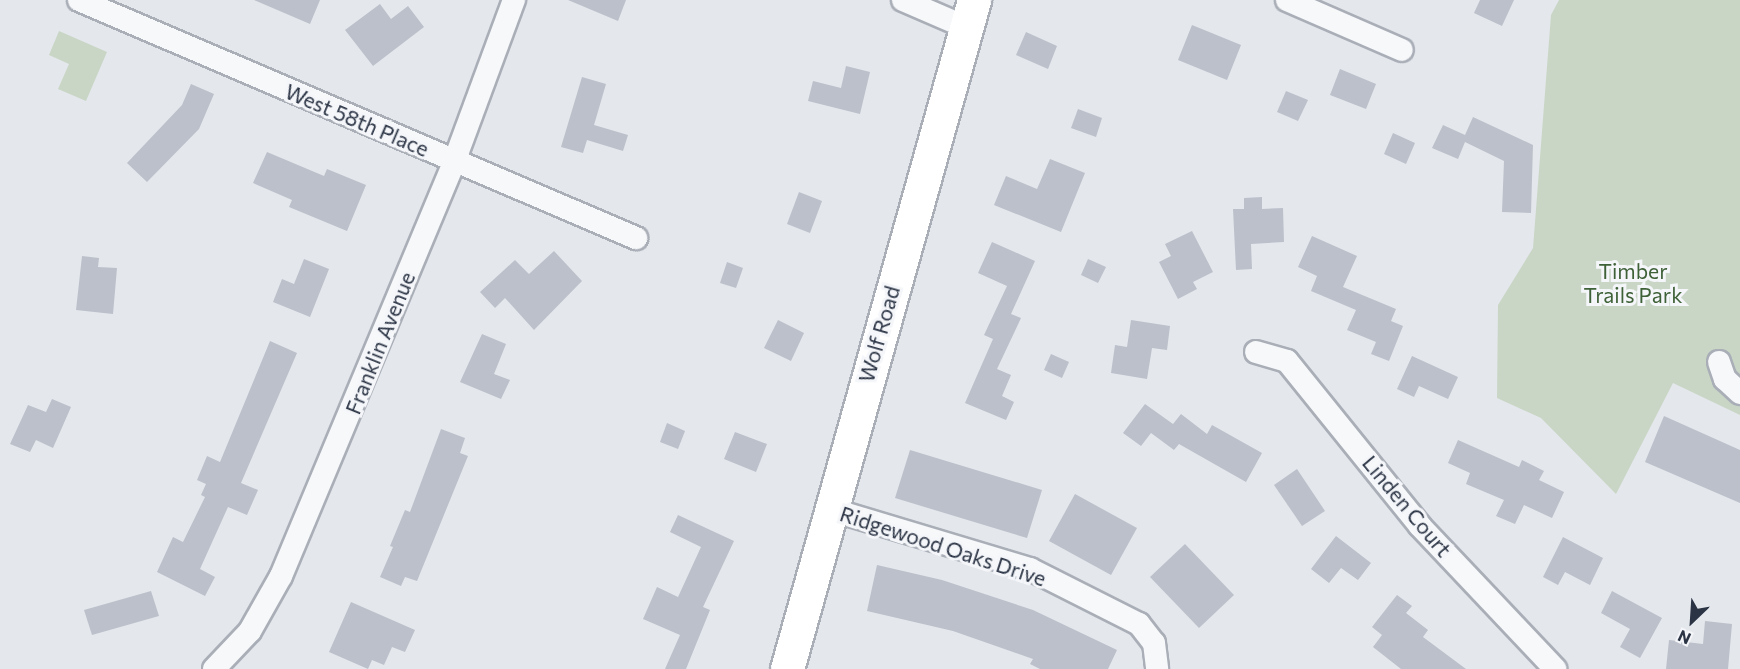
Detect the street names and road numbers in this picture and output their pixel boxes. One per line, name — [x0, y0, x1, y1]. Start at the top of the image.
street label: West 58th Place — [281, 78, 433, 162]
street label: Franklin Avenue — [340, 268, 420, 418]
street label: Wolf Road — [853, 283, 905, 385]
street label: Linden Court — [1357, 450, 1457, 562]
street label: Ridgewood Oaks Drive — [837, 501, 1049, 591]

